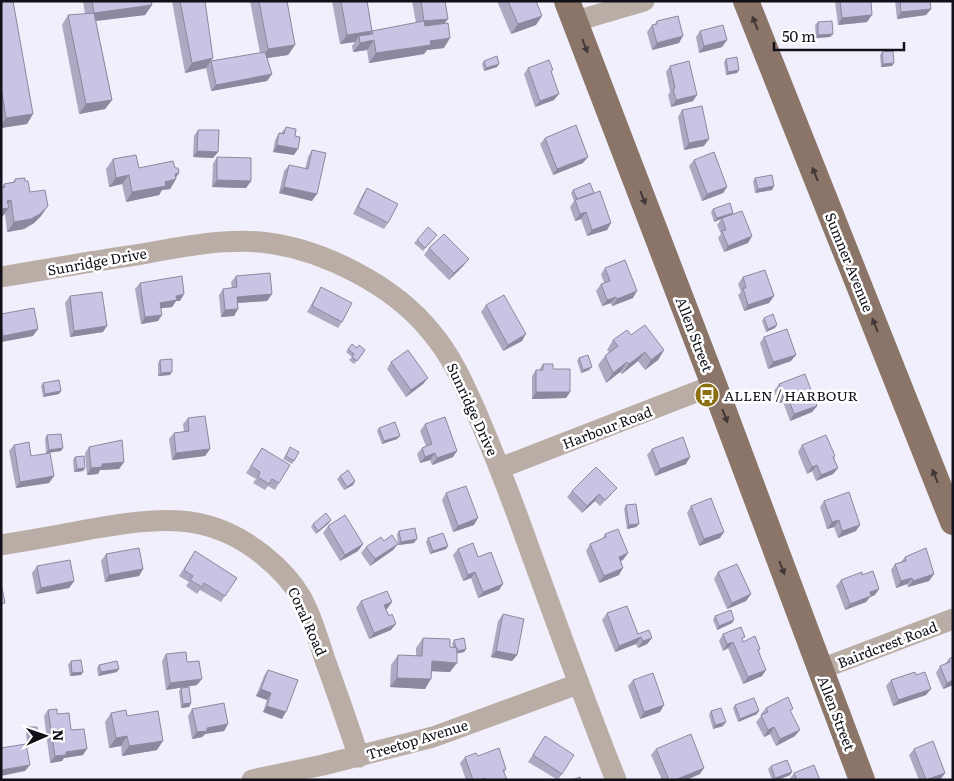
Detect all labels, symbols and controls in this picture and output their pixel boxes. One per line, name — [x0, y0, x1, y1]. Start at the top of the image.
one-way arrow — [751, 15, 759, 30]
scale bar — [774, 20, 904, 52]
text: 50 m — [782, 24, 816, 47]
one-way arrow — [582, 39, 589, 54]
one-way arrow — [811, 166, 819, 181]
one-way arrow — [639, 191, 647, 206]
street label: Sumner Avenue — [821, 209, 879, 315]
street label: Sunridge Drive — [46, 242, 148, 280]
street label: Allen Street — [672, 294, 719, 375]
one-way arrow — [871, 318, 878, 333]
street label: Sunridge Drive — [443, 359, 503, 459]
bus stop icon: ALLEN / HARBOUR — [694, 382, 720, 408]
place label: ALLEN / HARBOUR — [724, 385, 858, 405]
street label: Harbour Road — [559, 401, 655, 453]
one-way arrow — [722, 408, 730, 423]
one-way arrow — [931, 469, 938, 484]
one-way arrow — [779, 561, 787, 575]
street label: Coral Road — [284, 583, 332, 659]
street label: Bairdcrest Road — [834, 616, 940, 672]
street label: Allen Street — [814, 673, 861, 754]
north arrow — [20, 711, 70, 761]
street label: Treetop Avenue — [364, 714, 470, 764]
text: N — [49, 729, 69, 742]

